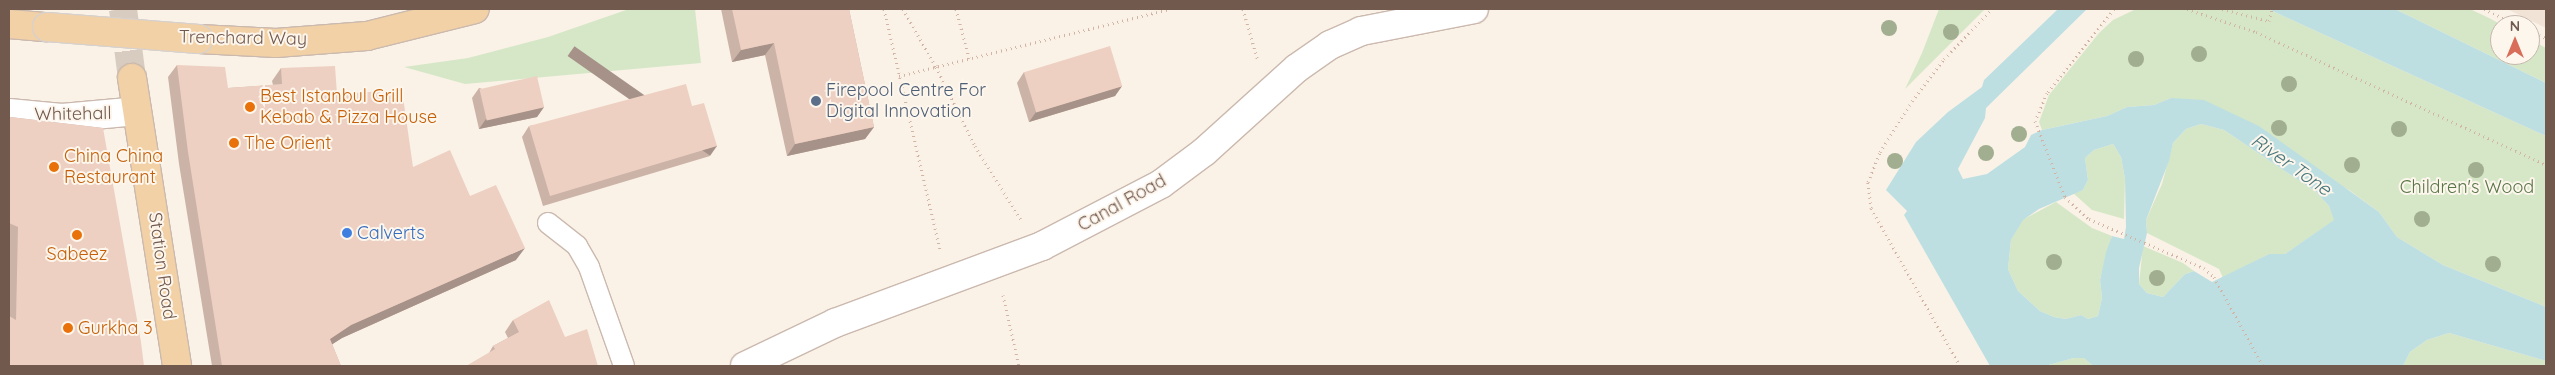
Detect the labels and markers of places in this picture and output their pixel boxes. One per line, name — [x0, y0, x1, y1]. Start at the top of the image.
place label: Firepool Centre For Digital Innovation — [826, 80, 986, 122]
place label: Best Istanbul Grill Kebab & Pizza House — [260, 86, 437, 128]
marker: Firepool Centre For Digital Innovation — [810, 95, 822, 107]
marker: Best Istanbul Grill Kebab & Pizza House — [244, 101, 256, 113]
place label: The Orient — [244, 132, 331, 154]
marker: The Orient — [228, 137, 240, 149]
place label: China China Restaurant — [64, 146, 163, 188]
marker: China China Restaurant — [48, 161, 60, 173]
place label: Calverts — [357, 222, 425, 244]
marker: Calverts — [341, 227, 353, 239]
marker: Sabeez — [71, 229, 83, 241]
place label: Sabeez — [47, 243, 107, 265]
place label: Gurkha 3 — [78, 317, 153, 339]
marker: Gurkha 3 — [62, 322, 74, 334]

